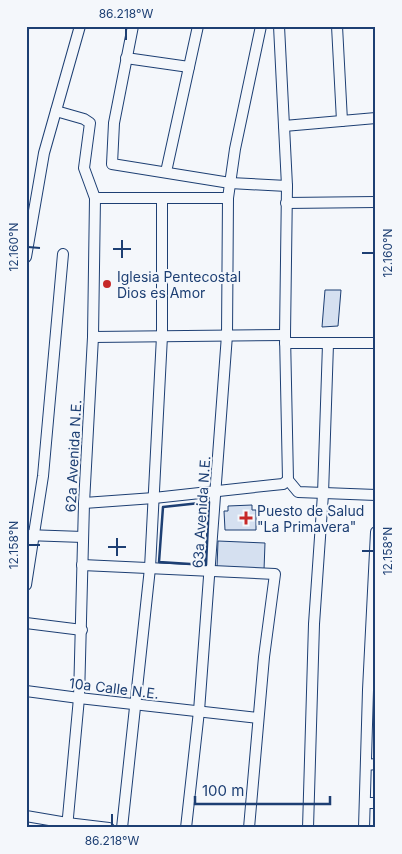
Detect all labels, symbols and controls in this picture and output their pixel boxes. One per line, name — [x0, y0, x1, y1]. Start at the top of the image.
text: 86.218°W — [99, 6, 154, 21]
text: 12.160°N — [6, 222, 21, 272]
text: 12.160°N — [380, 228, 395, 278]
place label: Iglesia Pentecostal Dios es Amor — [117, 268, 241, 301]
marker: Iglesia Pentecostal Dios es Amor — [101, 278, 113, 290]
street label: 62a Avenida N.E. — [62, 399, 84, 513]
street label: 63a Avenida N.E. — [189, 455, 213, 569]
place label: Puesto de Salud "La Primavera" — [257, 502, 364, 535]
marker: Puesto de Salud "La Primavera" — [239, 511, 253, 525]
text: 12.158°N — [6, 521, 21, 569]
text: 12.158°N — [380, 527, 395, 575]
street label: 10a Calle N.E. — [68, 674, 160, 702]
scale bar — [195, 774, 330, 806]
text: 100 m — [202, 781, 244, 800]
text: 86.218°W — [85, 833, 140, 848]

